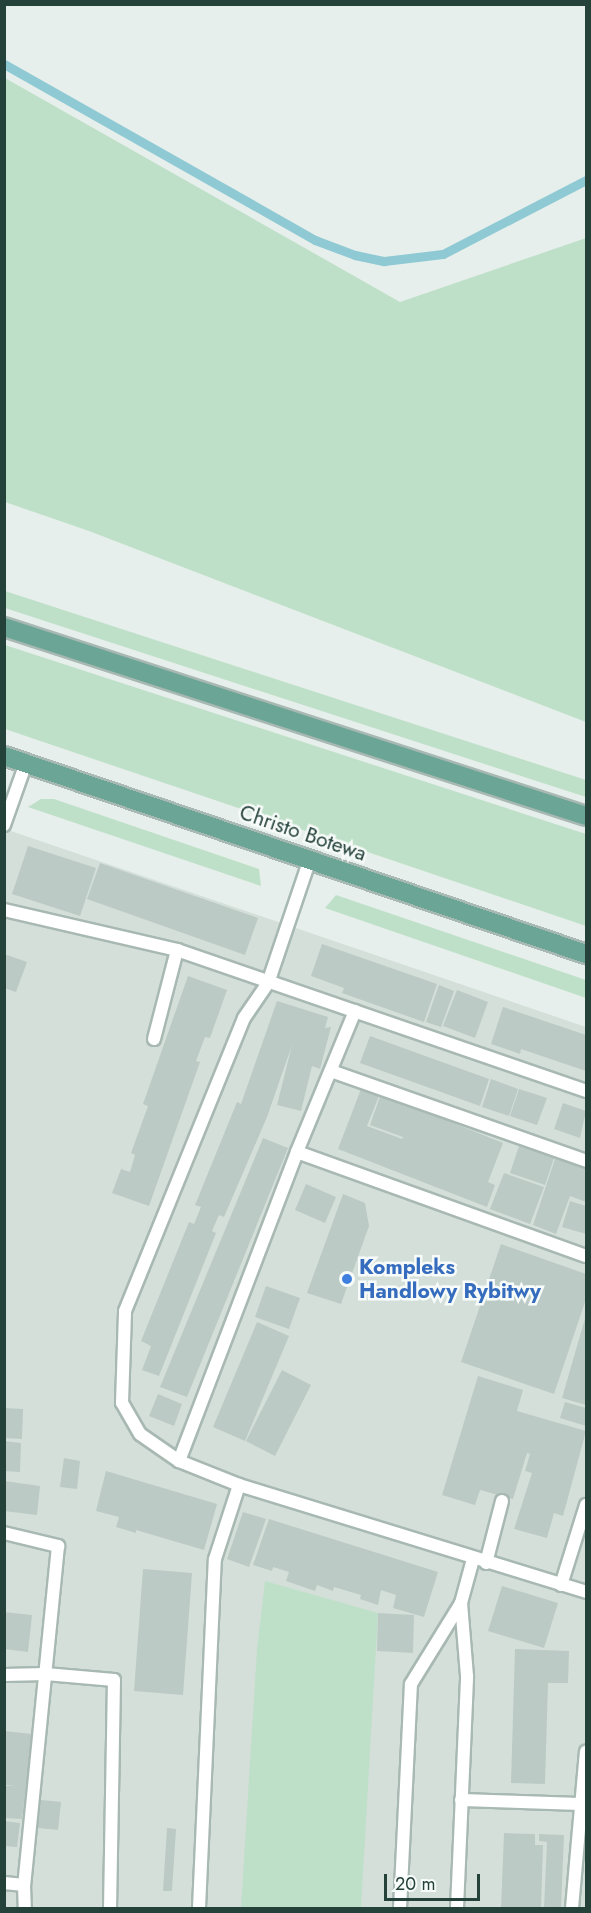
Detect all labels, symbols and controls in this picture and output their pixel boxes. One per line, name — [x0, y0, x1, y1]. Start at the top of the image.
street label: Christo Botewa — [236, 800, 370, 866]
place label: Kompleks Handlowy Rybitwy — [359, 1254, 541, 1304]
marker: Kompleks Handlowy Rybitwy — [340, 1272, 354, 1286]
scale bar — [387, 1862, 483, 1900]
text: 20 m — [395, 1871, 435, 1897]

